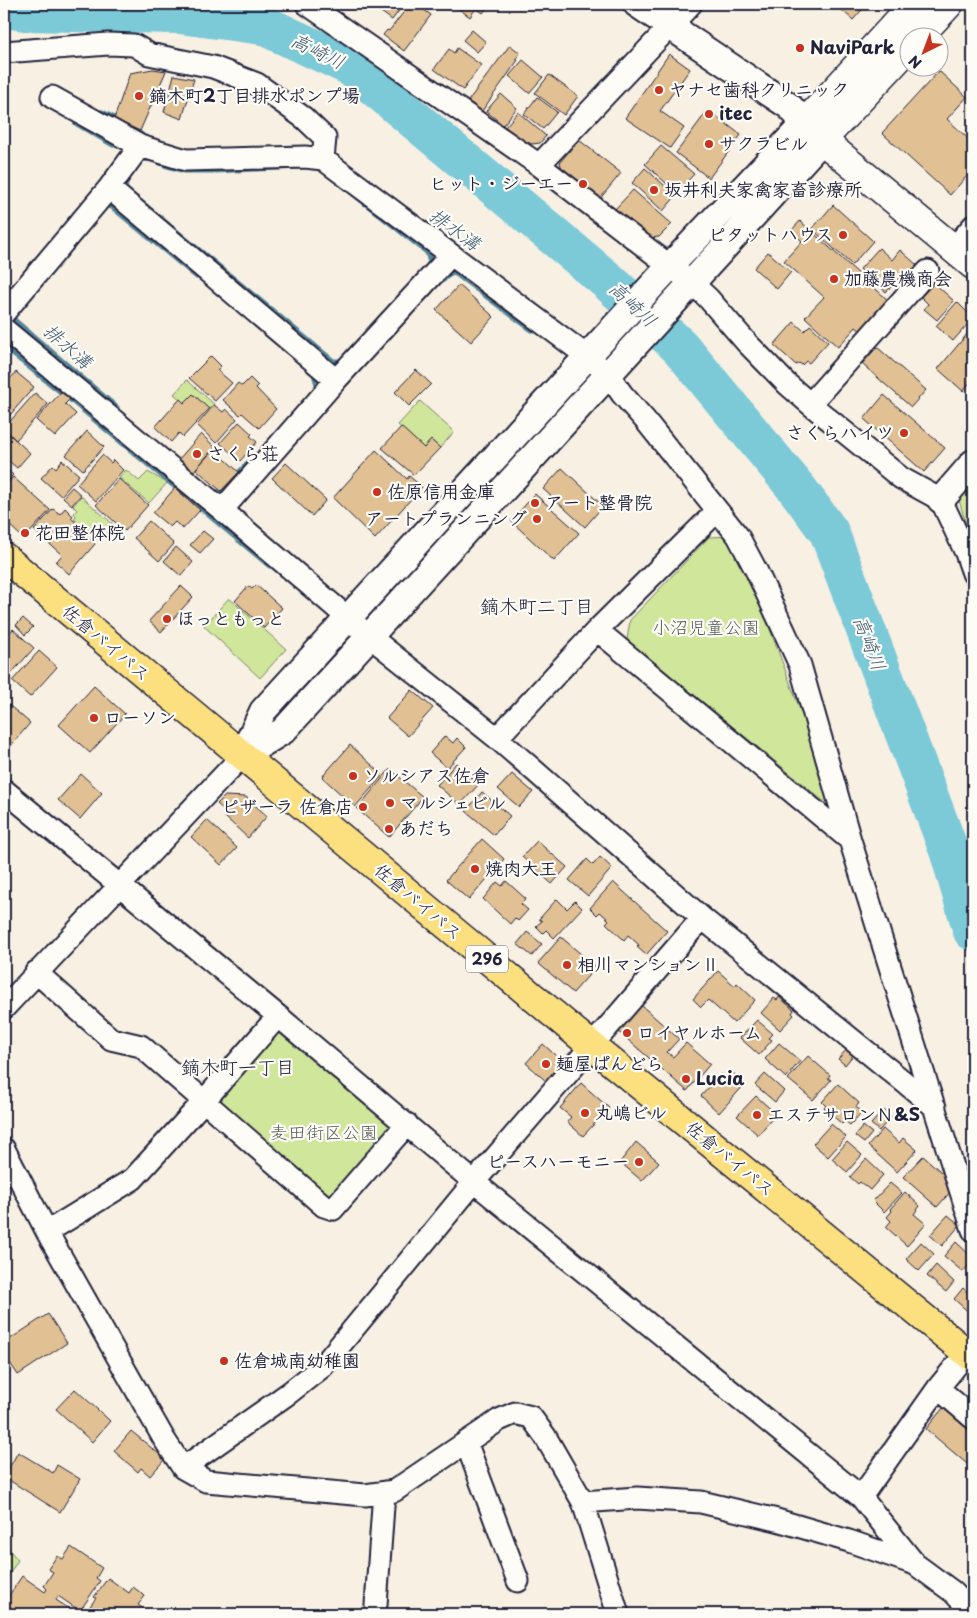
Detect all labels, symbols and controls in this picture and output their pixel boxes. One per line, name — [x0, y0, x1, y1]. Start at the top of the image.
water label: 高崎川 — [287, 25, 350, 75]
north arrow — [900, 28, 950, 78]
place label: NaviPark — [810, 33, 895, 60]
marker: NaviPark — [794, 42, 806, 54]
text: N — [904, 51, 926, 74]
place label: ヤナセ歯科クリニック — [669, 75, 849, 102]
place label: 鏑木町2丁目排水ポンプ場 — [149, 81, 360, 108]
marker: ヤナセ歯科クリニック — [653, 84, 665, 96]
marker: 鏑木町2丁目排水ポンプ場 — [133, 90, 145, 102]
place label: itec — [719, 99, 753, 126]
marker: itec — [703, 108, 715, 120]
place label: サクラビル — [719, 129, 808, 156]
marker: サクラビル — [703, 138, 715, 150]
place label: ヒット・ジーエー — [429, 169, 573, 196]
place label: 坂井利夫家禽家畜診療所 — [664, 175, 862, 202]
marker: ヒット・ジーエー — [577, 178, 589, 190]
marker: 坂井利夫家禽家畜診療所 — [648, 184, 660, 196]
water label: 排水溝 — [424, 200, 488, 257]
place label: ピタットハウス — [708, 220, 833, 247]
marker: ピタットハウス — [837, 229, 849, 241]
place label: 加藤農機商会 — [844, 264, 952, 291]
marker: 加藤農機商会 — [828, 273, 840, 285]
water label: 高崎川 — [603, 274, 664, 333]
water label: 排水溝 — [38, 316, 101, 376]
place label: さくらハイツ — [786, 418, 894, 445]
marker: さくらハイツ — [898, 427, 910, 439]
place label: さくら荘 — [207, 439, 279, 466]
marker: さくら荘 — [191, 448, 203, 460]
place label: 佐原信用金庫 — [387, 477, 495, 504]
marker: 佐原信用金庫 — [371, 486, 383, 498]
place label: アート整骨院 — [545, 488, 652, 515]
marker: アート整骨院 — [529, 497, 541, 509]
place label: アートプランニング — [365, 504, 527, 531]
marker: アートプランニング — [531, 513, 543, 525]
place label: 花田整体院 — [35, 518, 125, 545]
marker: 花田整体院 — [19, 527, 31, 539]
district label: 鏑木町二丁目 — [480, 591, 594, 619]
street label: 佐倉バイパス — [57, 597, 157, 687]
place label: ほっともっと — [177, 604, 285, 631]
water label: 高崎川 — [848, 611, 894, 674]
marker: ほっともっと — [161, 613, 173, 625]
park label: 小沼児童公園 — [652, 613, 760, 640]
place label: ローソン — [104, 703, 176, 730]
marker: ローソン — [88, 712, 100, 724]
place label: ソルシアス佐倉 — [363, 761, 489, 788]
marker: ソルシアス佐倉 — [347, 770, 359, 782]
place label: マルシェビル — [400, 788, 506, 815]
place label: ピザーラ 佐倉店 — [221, 792, 353, 819]
marker: マルシェビル — [384, 797, 396, 809]
marker: ピザーラ 佐倉店 — [357, 801, 369, 813]
place label: あだち — [399, 814, 453, 841]
marker: あだち — [383, 823, 395, 835]
place label: 焼肉大王 — [485, 854, 557, 881]
street label: 佐倉バイパス — [369, 856, 469, 946]
marker: 焼肉大王 — [469, 863, 481, 875]
road number: 296 — [466, 946, 508, 972]
place label: 相川マンションⅡ — [577, 950, 720, 977]
marker: 相川マンションⅡ — [561, 959, 573, 971]
place label: ロイヤルホーム — [637, 1018, 762, 1045]
marker: ロイヤルホーム — [621, 1027, 633, 1039]
place label: 麺屋ぱんどら — [556, 1049, 664, 1076]
district label: 鏑木町一丁目 — [181, 1052, 295, 1080]
marker: 麺屋ぱんどら — [540, 1058, 552, 1070]
place label: Lucia — [696, 1064, 745, 1091]
marker: Lucia — [680, 1073, 692, 1085]
place label: 丸嶋ビル — [595, 1098, 667, 1125]
place label: エステサロンＮ&S — [767, 1100, 920, 1127]
marker: 丸嶋ビル — [579, 1107, 591, 1119]
marker: エステサロンＮ&S — [751, 1109, 763, 1121]
street label: 佐倉バイパス — [681, 1113, 781, 1202]
park label: 麦田街区公園 — [270, 1118, 378, 1145]
place label: ピースハーモニー — [487, 1147, 629, 1174]
marker: ピースハーモニー — [633, 1156, 645, 1168]
place label: 佐倉城南幼稚園 — [234, 1346, 360, 1373]
marker: 佐倉城南幼稚園 — [218, 1355, 230, 1367]

